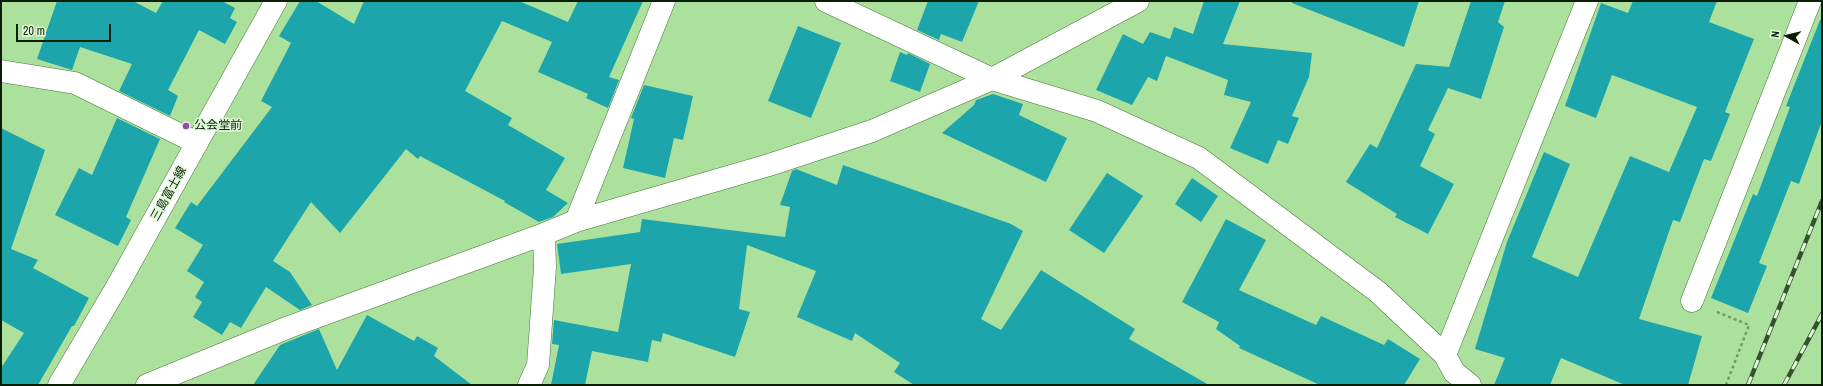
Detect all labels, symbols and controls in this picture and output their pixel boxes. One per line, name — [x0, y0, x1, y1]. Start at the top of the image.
scale bar — [18, 16, 113, 42]
north arrow — [1767, 16, 1807, 56]
text: 20 m — [23, 23, 45, 39]
text: N — [1768, 30, 1783, 39]
place label: 公会堂前 — [194, 119, 242, 133]
marker: 公会堂前 — [181, 121, 191, 131]
street label: 三島富士線 — [148, 164, 190, 224]

